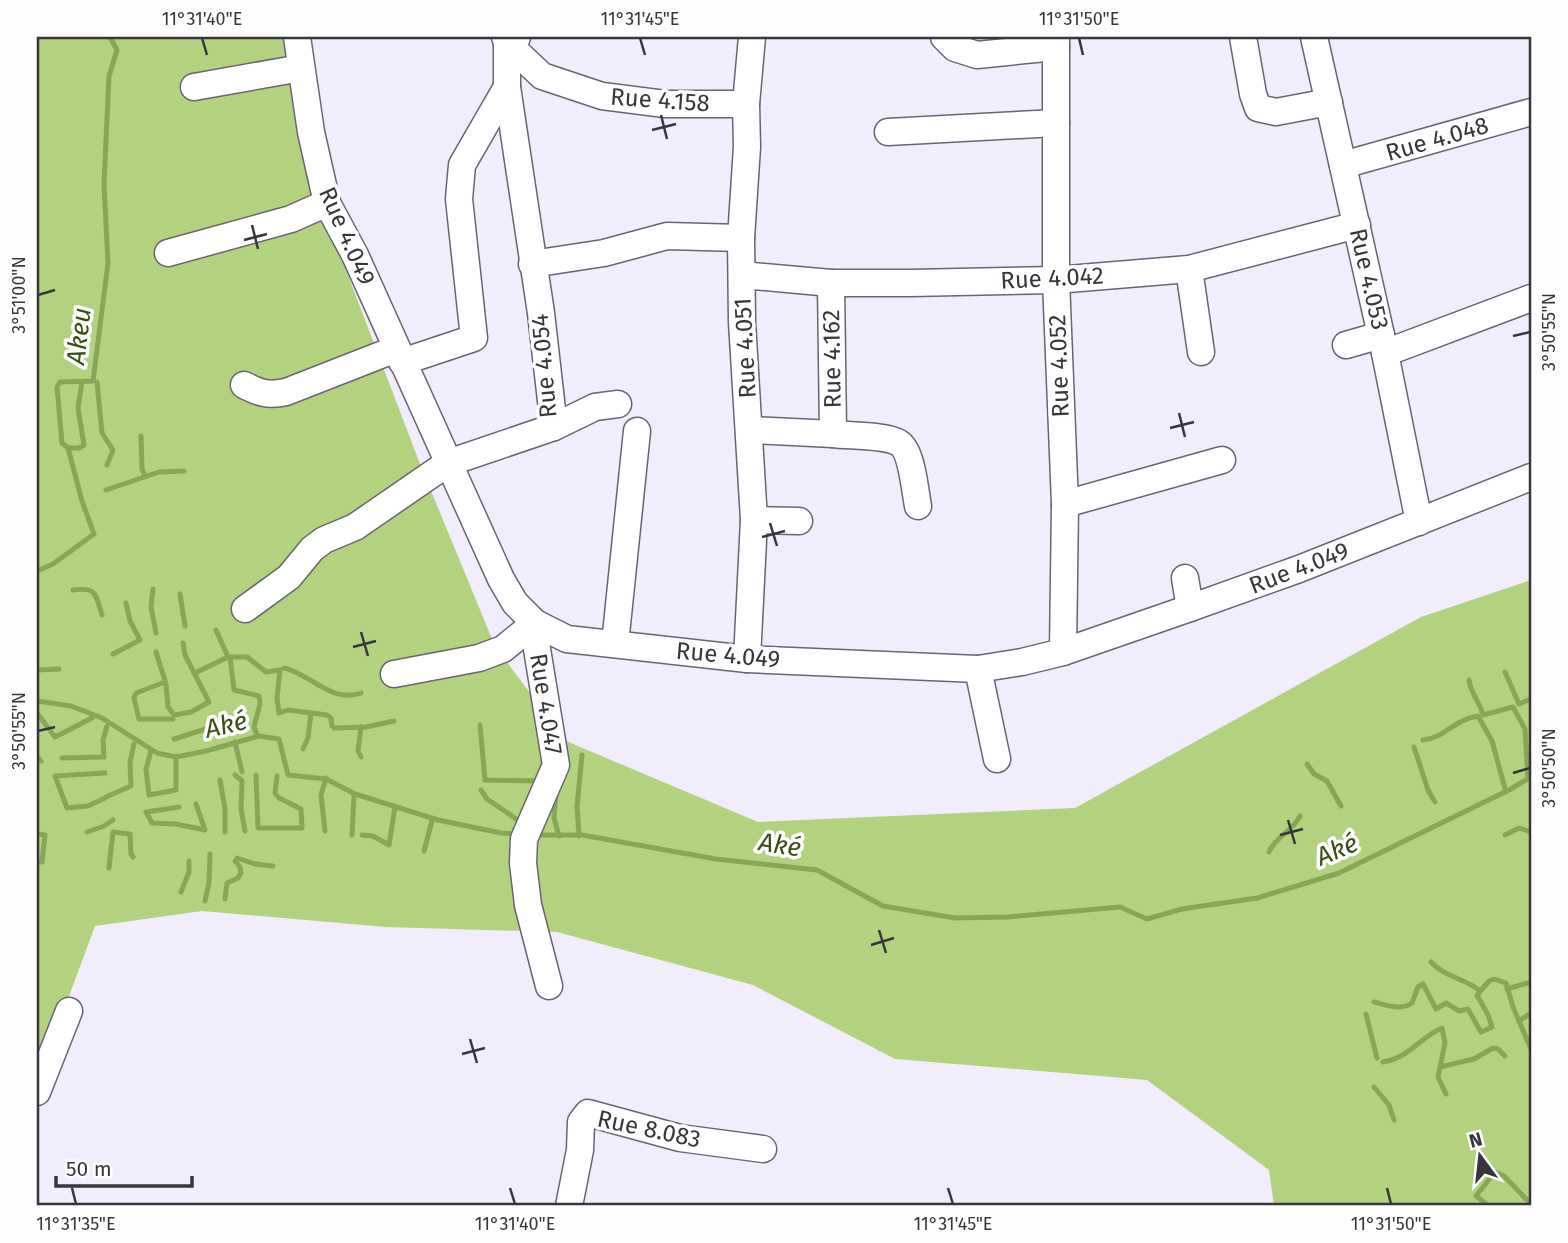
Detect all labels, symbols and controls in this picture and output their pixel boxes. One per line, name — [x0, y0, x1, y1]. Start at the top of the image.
text: 11°31'40"E — [162, 8, 242, 30]
text: 11°31'45"E — [601, 8, 679, 30]
text: 11°31'50"E — [1039, 8, 1119, 30]
street label: Rue 4.158 — [609, 83, 711, 117]
street label: Rue 4.048 — [1382, 111, 1492, 167]
street label: Rue 4.049 — [313, 183, 381, 289]
street label: Rue 4.053 — [1344, 225, 1394, 333]
text: 3°51'00"N — [8, 256, 30, 334]
street label: Rue 4.042 — [999, 261, 1105, 295]
text: 3°50'55"N — [1538, 293, 1560, 371]
street label: Rue 4.051 — [728, 297, 762, 399]
water label: Akeu — [60, 306, 98, 367]
street label: Rue 4.162 — [817, 309, 847, 409]
street label: Rue 4.054 — [525, 313, 562, 419]
street label: Rue 4.052 — [1043, 314, 1075, 418]
street label: Rue 4.049 — [1245, 536, 1353, 600]
street label: Rue 4.049 — [675, 637, 781, 673]
street label: Rue 4.047 — [524, 651, 568, 757]
text: 3°50'55"N — [8, 692, 30, 770]
water label: Aké — [201, 705, 250, 745]
text: 3°50'50"N — [1538, 728, 1560, 808]
water label: Aké — [756, 826, 803, 864]
water label: Aké — [1311, 827, 1363, 873]
street label: Rue 8.083 — [595, 1104, 703, 1154]
north arrow — [1446, 1120, 1516, 1190]
text: N — [1467, 1127, 1485, 1153]
scale bar — [56, 1145, 192, 1189]
text: 50 m — [66, 1156, 112, 1182]
text: 11°31'35"E — [36, 1213, 116, 1235]
text: 11°31'40"E — [475, 1213, 555, 1235]
text: 11°31'45"E — [914, 1213, 992, 1235]
text: 11°31'50"E — [1351, 1213, 1431, 1235]

